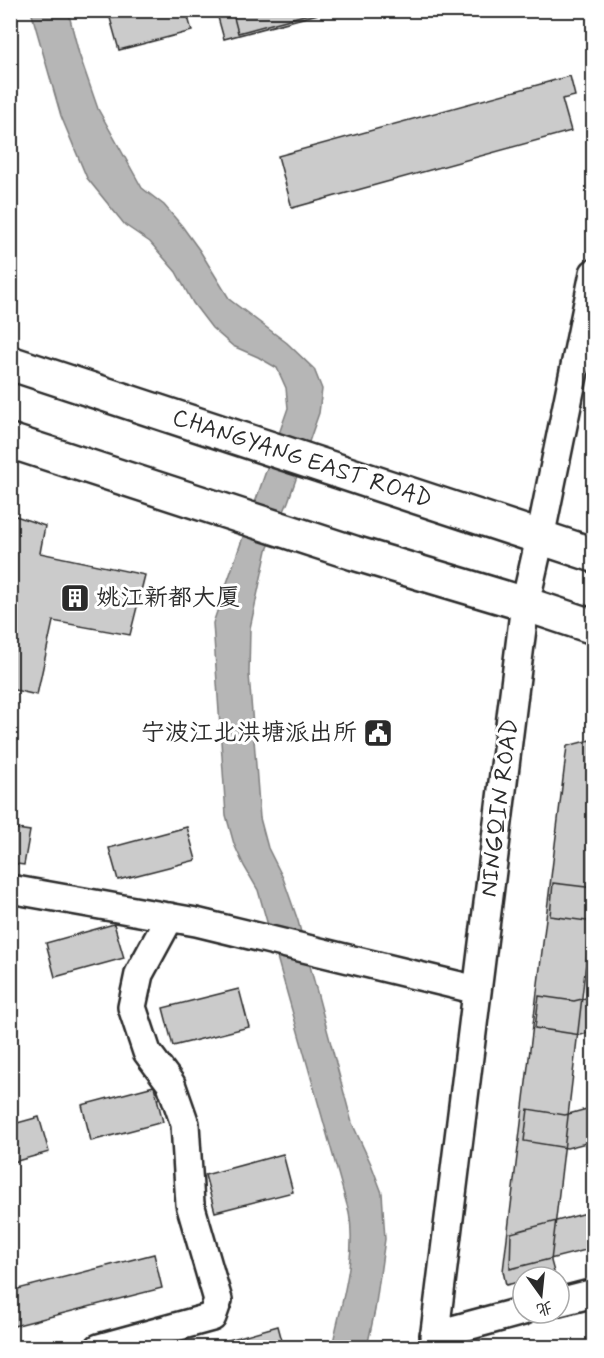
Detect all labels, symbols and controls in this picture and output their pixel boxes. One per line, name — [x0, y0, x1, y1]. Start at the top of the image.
street label: CHANGYANG EAST ROAD — [168, 402, 436, 516]
building icon: 姚江新都大厦 — [59, 582, 91, 614]
place label: 姚江新都大厦 — [96, 583, 240, 614]
public building icon: 宁波江北洪塘派出所 — [362, 717, 394, 749]
street label: NINGQIN ROAD — [474, 717, 526, 899]
place label: 宁波江北洪塘派出所 — [141, 718, 357, 749]
north arrow — [511, 1265, 571, 1325]
text: 北 — [534, 1296, 555, 1320]

